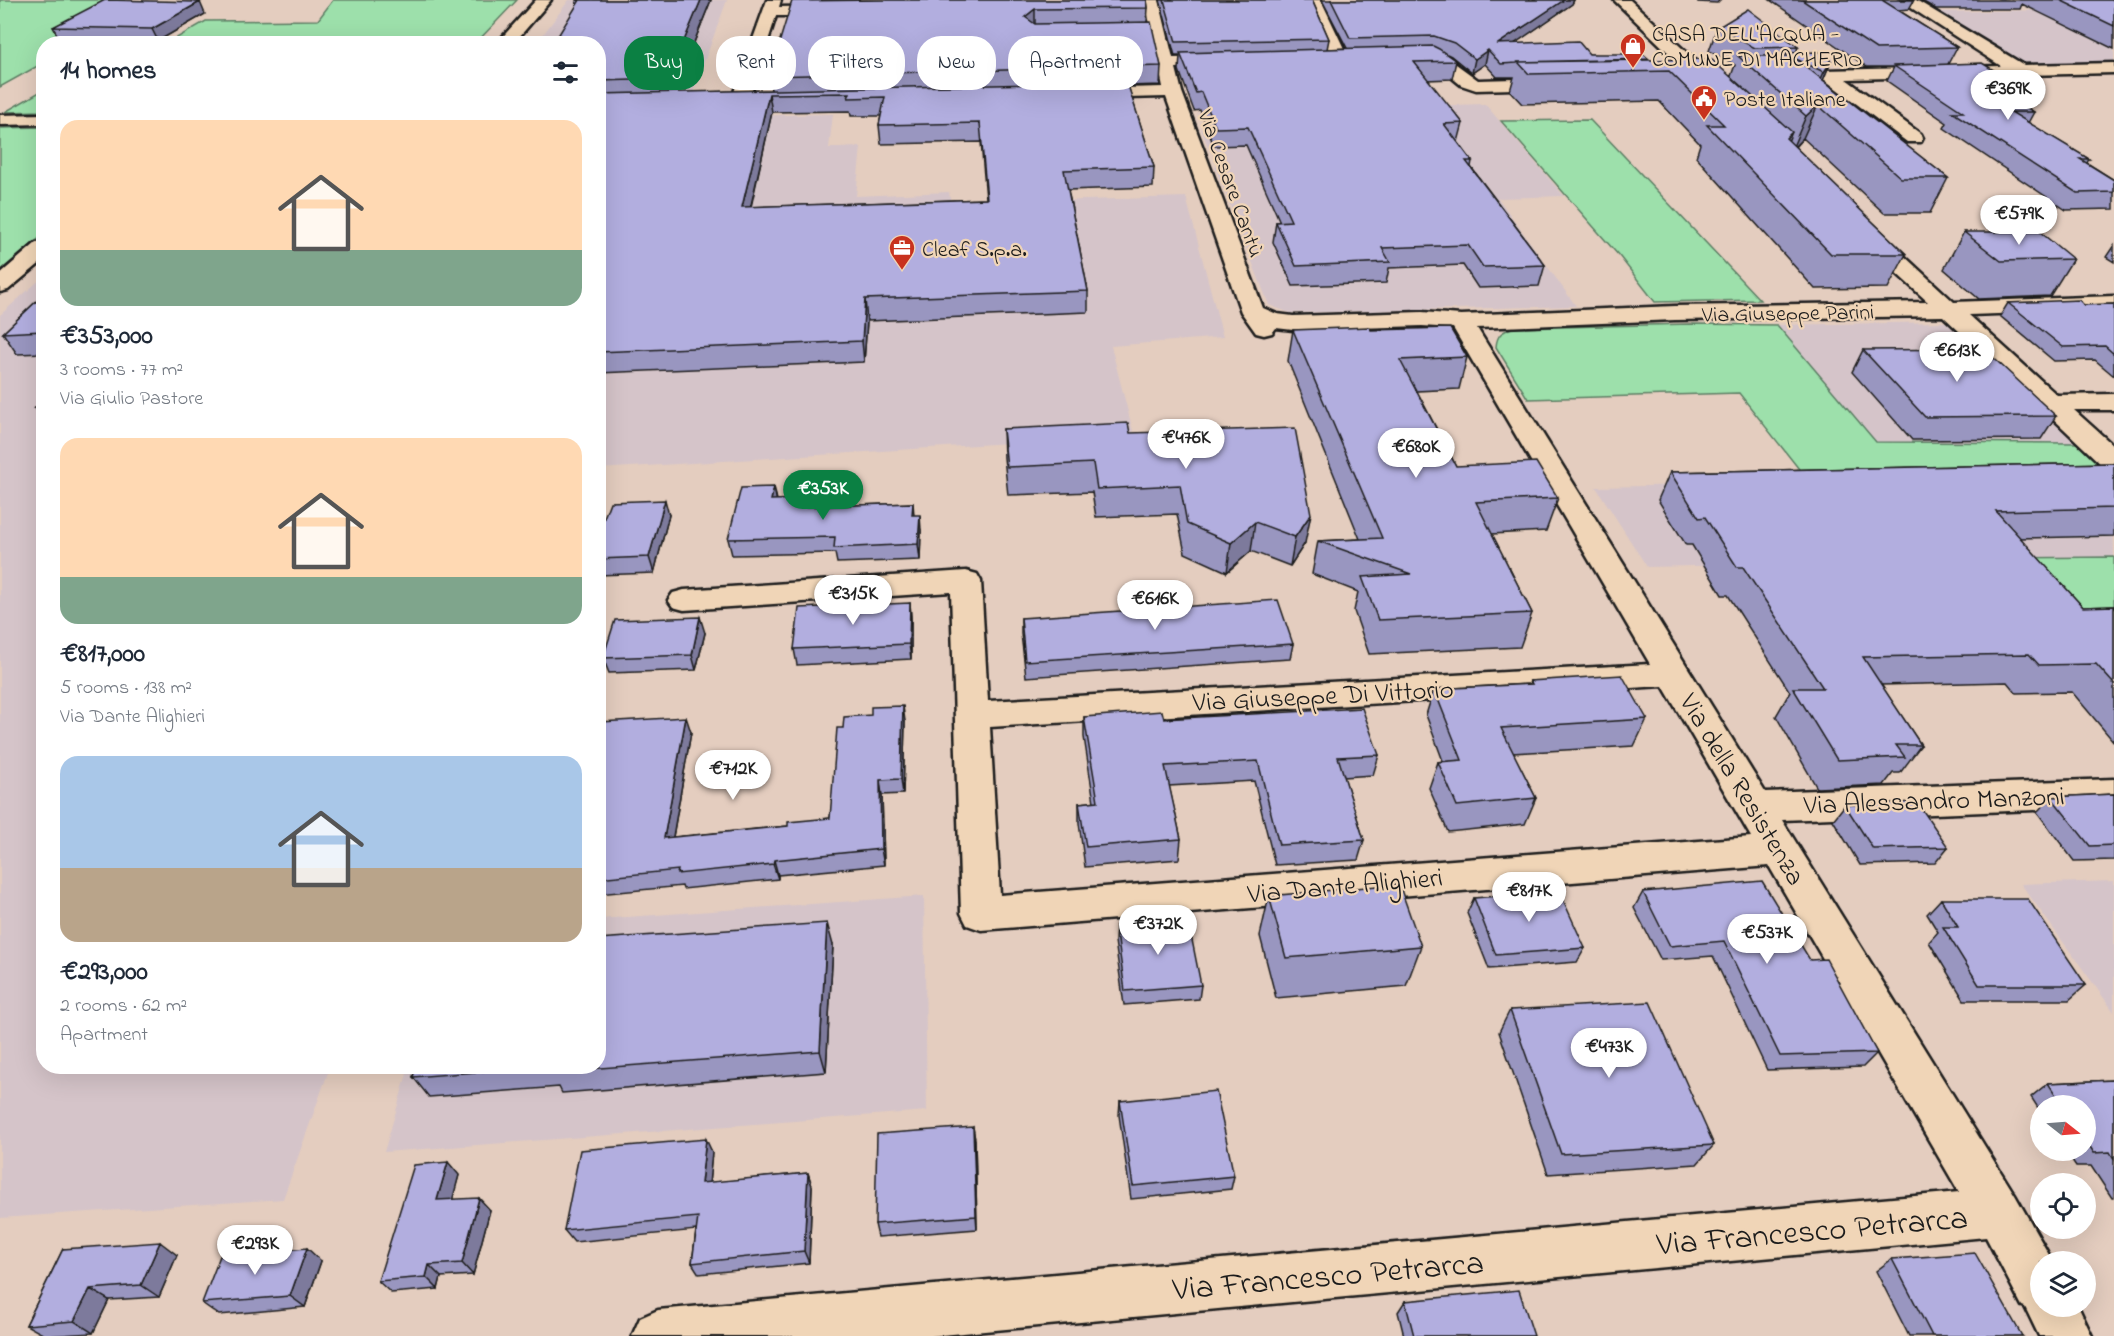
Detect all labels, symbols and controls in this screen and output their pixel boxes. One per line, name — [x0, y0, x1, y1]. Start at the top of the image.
place label: CASA DELL'ACQUA - COMUNE DI MACHERIO — [1652, 20, 1863, 77]
shop icon: CASA DELL'ACQUA - COMUNE DI MACHERIO — [1618, 31, 1648, 69]
chip: Buy — [624, 36, 704, 90]
chip: Rent — [716, 36, 796, 90]
chip: Filters — [808, 36, 905, 90]
chip: New — [917, 36, 996, 90]
chip: Apartment — [1008, 36, 1143, 90]
text: 14 homes — [60, 53, 156, 91]
icon: filters — [549, 56, 582, 89]
pin: €369K — [1966, 70, 2050, 121]
text: €369K — [1985, 75, 2031, 104]
public building icon: Poste Italiane — [1689, 83, 1719, 121]
place label: Poste Italiane — [1724, 85, 1846, 117]
street label: Via Cesare Cantù — [1187, 105, 1271, 262]
icon: home — [267, 159, 375, 267]
pin: €579K — [1977, 195, 2061, 246]
text: €579K — [1994, 200, 2044, 229]
office icon: Cleaf S.p.a. — [887, 233, 917, 271]
place label: Cleaf S.p.a. — [922, 235, 1027, 267]
street label: Via Giuseppe Parini — [1701, 297, 1874, 333]
text: €353,000 — [60, 318, 153, 356]
pin: €613K — [1915, 332, 1999, 383]
text: €613K — [1933, 337, 1981, 366]
text: 3 rooms · 77 m² — [60, 356, 183, 385]
text: Via Giulio Pastore — [60, 385, 203, 414]
pin: €476K — [1144, 419, 1228, 470]
text: €476K — [1162, 424, 1210, 453]
pin: €680K — [1374, 428, 1458, 479]
text: €680K — [1392, 433, 1440, 462]
pin: €353K — [781, 470, 865, 521]
text: €353K — [797, 475, 849, 504]
icon: home — [267, 477, 375, 585]
pin: €315K — [811, 575, 895, 626]
text: €315K — [828, 580, 878, 609]
pin: €616K — [1113, 580, 1197, 631]
text: €616K — [1131, 585, 1179, 614]
text: €817,000 — [60, 636, 145, 674]
street label: Via Giuseppe Di Vittorio — [1191, 671, 1455, 724]
text: 5 rooms · 138 m² — [60, 674, 192, 703]
street label: Via della Resistenza — [1668, 686, 1814, 894]
text: Via Dante Alighieri — [60, 703, 205, 732]
pin: €712K — [691, 750, 775, 801]
text: €712K — [709, 755, 757, 784]
street label: Via Alessandro Manzoni — [1802, 778, 2065, 827]
icon: home — [267, 795, 375, 903]
street label: Via Dante Alighieri — [1245, 860, 1445, 916]
pin: €817K — [1487, 872, 1571, 923]
text: €817K — [1506, 877, 1552, 906]
pin: €372K — [1116, 905, 1200, 956]
text: €372K — [1133, 910, 1183, 939]
pin: €537K — [1725, 914, 1809, 965]
text: €537K — [1741, 919, 1793, 948]
text: €293,000 — [60, 954, 148, 992]
text: 2 rooms · 62 m² — [60, 992, 187, 1021]
text: Apartment — [60, 1021, 148, 1050]
pin: €473K — [1567, 1028, 1651, 1079]
text: €473K — [1585, 1033, 1633, 1062]
north arrow — [2030, 1095, 2096, 1161]
map controls — [2030, 1095, 2096, 1317]
button: locate — [2030, 1173, 2096, 1239]
street label: Via Francesco Petrarca — [1654, 1195, 1970, 1271]
pin: €293K — [213, 1225, 297, 1276]
text: €293K — [231, 1230, 279, 1259]
street label: Via Francesco Petrarca — [1170, 1240, 1486, 1316]
button: layers — [2030, 1251, 2096, 1317]

